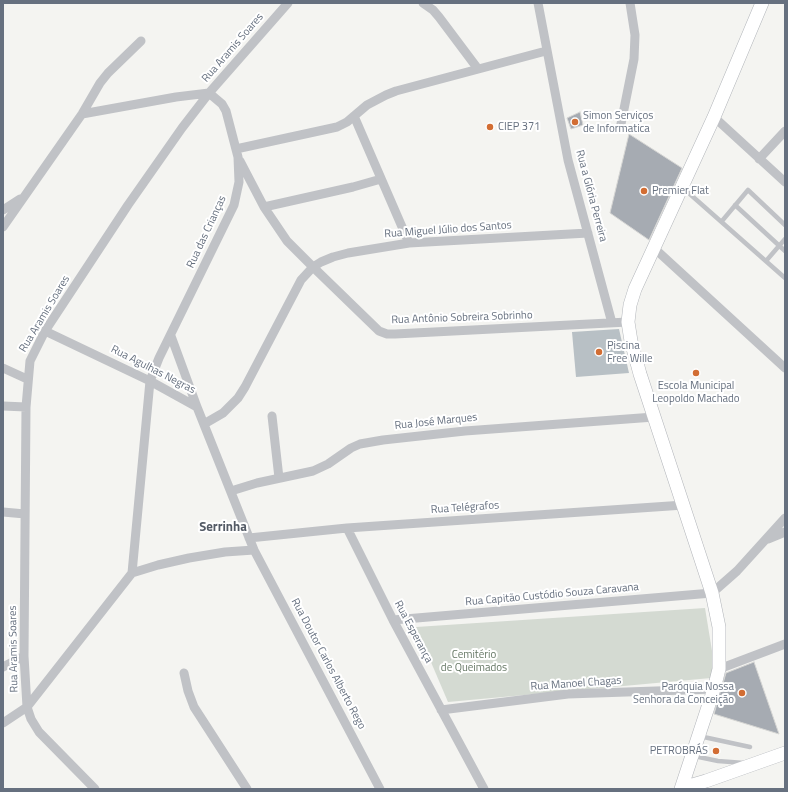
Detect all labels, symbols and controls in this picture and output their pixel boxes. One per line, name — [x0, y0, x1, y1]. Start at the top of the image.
street label: Rua Aramis Soares — [199, 11, 267, 85]
place label: Simon Serviços de Informatica — [583, 109, 653, 135]
marker: Simon Serviços de Informatica — [570, 117, 580, 127]
place label: CIEP 371 — [498, 120, 540, 134]
marker: CIEP 371 — [485, 122, 495, 132]
street label: Rua a Glória Perreira — [572, 149, 610, 243]
place label: Premier Flat — [652, 184, 709, 198]
marker: Premier Flat — [639, 186, 649, 196]
street label: Rua das Crianças — [184, 194, 230, 270]
street label: Rua Miguel Júlio dos Santos — [384, 219, 512, 241]
street label: Rua Aramis Soares — [17, 273, 73, 355]
street label: Rua Antônio Sobreira Sobrinho — [391, 309, 533, 327]
place label: Piscina Free Wille — [607, 339, 653, 365]
street label: Rua Agulhas Negras — [109, 343, 197, 397]
marker: Piscina Free Wille — [594, 347, 604, 357]
marker: Escola Municipal Leopoldo Machado — [691, 368, 701, 378]
place label: Escola Municipal Leopoldo Machado — [652, 379, 740, 405]
street label: Rua José Marques — [394, 411, 478, 433]
street label: Rua Telégrafos — [430, 499, 500, 517]
district label: Serrinha — [199, 520, 247, 536]
street label: Rua Capitão Custódio Souza Caravana — [465, 581, 639, 609]
street label: Rua Doutor Carlos Alberto Rego — [288, 596, 368, 732]
street label: Rua Esperança — [391, 599, 435, 665]
street label: Rua Aramis Soares — [7, 605, 21, 693]
park label: Cemitério de Queimados — [441, 648, 507, 674]
street label: Rua Manoel Chagas — [530, 674, 622, 694]
place label: Paróquia Nossa Senhora da Conceição — [633, 680, 734, 706]
marker: Paróquia Nossa Senhora da Conceição — [737, 688, 747, 698]
place label: PETROBRÁS — [650, 744, 708, 758]
marker: PETROBRÁS — [711, 746, 721, 756]

